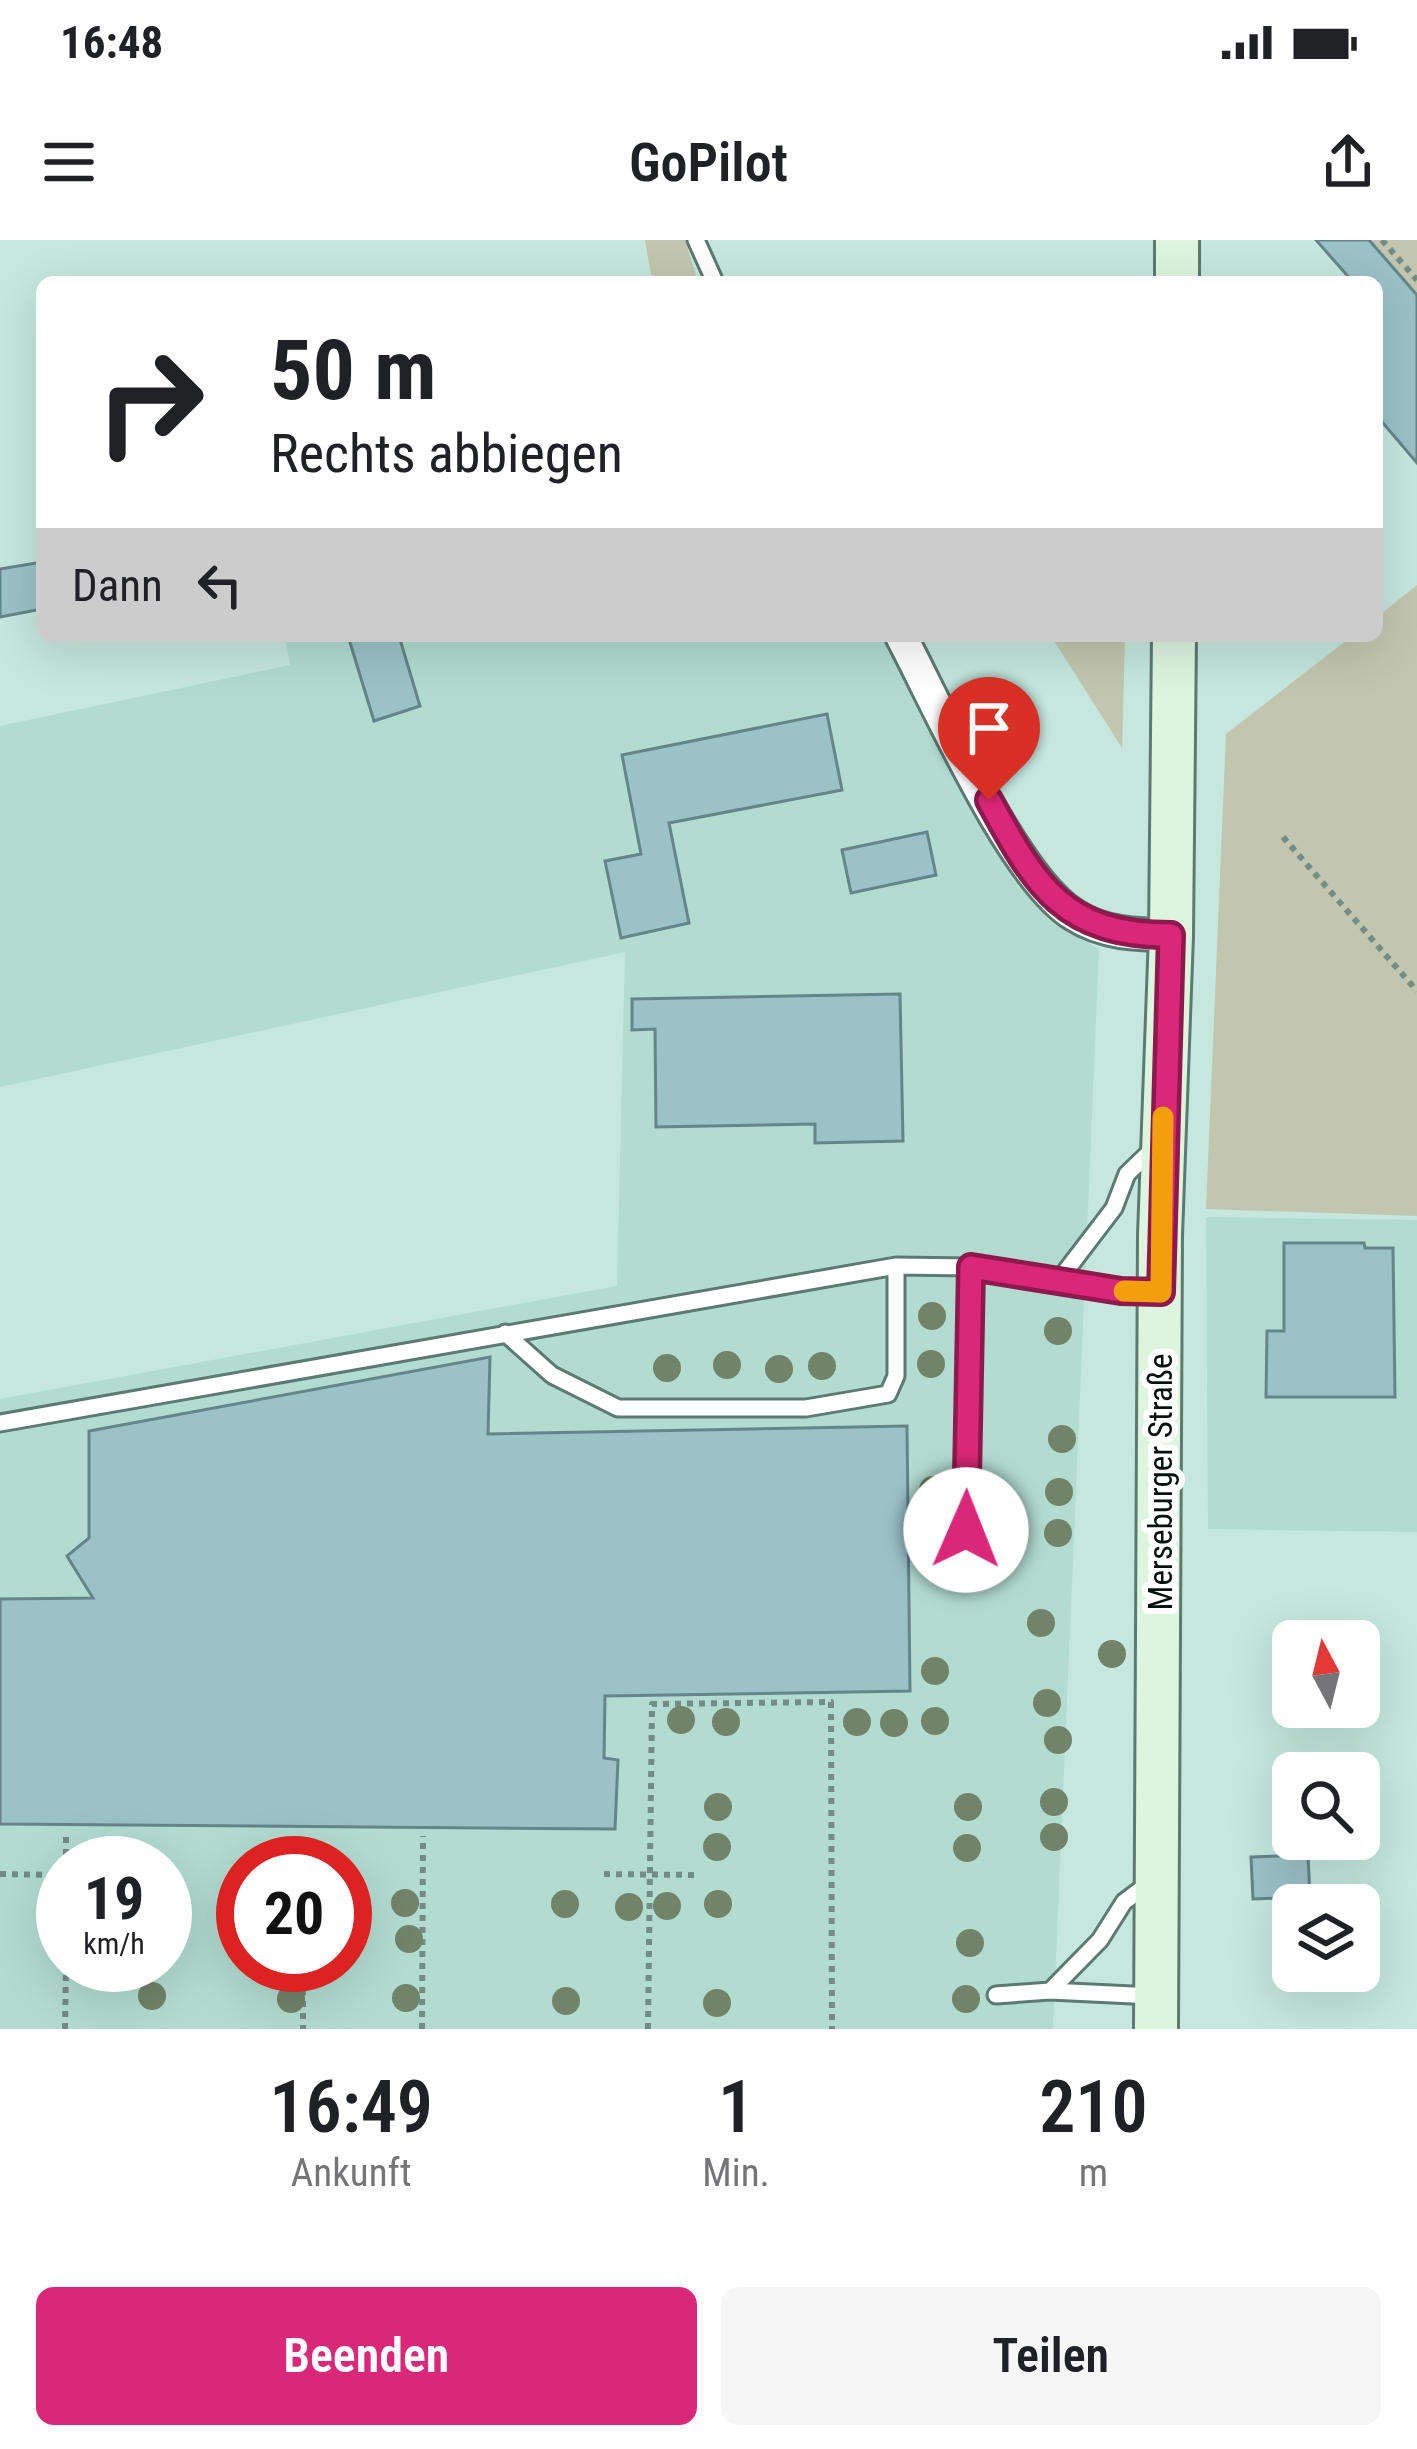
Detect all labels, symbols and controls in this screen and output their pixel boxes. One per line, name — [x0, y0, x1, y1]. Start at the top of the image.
text: 16:48 — [60, 16, 163, 69]
icon: menu — [36, 129, 102, 195]
icon: share — [1315, 129, 1381, 195]
text: GoPilot — [629, 131, 788, 194]
text: 50 m — [270, 321, 437, 420]
icon: right — [72, 324, 228, 480]
text: Rechts abbiegen — [270, 422, 623, 485]
icon: left — [187, 552, 253, 618]
text: Dann — [72, 559, 163, 612]
pin — [938, 677, 1040, 800]
icon: arrive — [956, 695, 1022, 761]
street label: Merseburger Straße — [1141, 1353, 1180, 1611]
position arrow — [903, 1467, 1029, 1593]
north arrow — [1272, 1620, 1380, 1728]
map controls — [1272, 1620, 1380, 1992]
button: search — [1272, 1752, 1380, 1860]
speed limit sign: 20 — [216, 1836, 372, 1992]
text: 19 — [84, 1863, 144, 1934]
button: layers — [1272, 1884, 1380, 1992]
text: km/h — [83, 1926, 145, 1961]
text: 16:49 — [269, 2065, 433, 2150]
text: 1 — [718, 2065, 754, 2150]
text: 210 — [1039, 2065, 1148, 2150]
text: Ankunft — [291, 2150, 411, 2196]
text: Min. — [702, 2150, 770, 2196]
text: m — [1079, 2150, 1108, 2196]
button: Beenden — [36, 2287, 697, 2425]
button: Teilen — [721, 2287, 1381, 2425]

